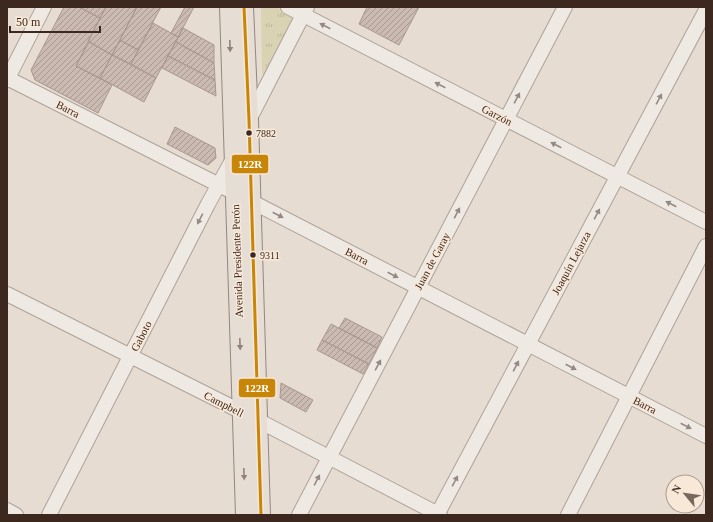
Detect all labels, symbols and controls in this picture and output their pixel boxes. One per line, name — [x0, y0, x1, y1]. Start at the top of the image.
scale bar — [10, 8, 100, 34]
text: 50 m — [16, 15, 41, 29]
one-way arrow — [319, 22, 330, 29]
one-way arrow — [227, 40, 233, 53]
one-way arrow — [434, 82, 446, 88]
one-way arrow — [514, 92, 521, 103]
one-way arrow — [655, 94, 662, 105]
street label: Barra — [54, 98, 82, 120]
street label: Garzón — [480, 102, 515, 128]
marker: 7882 — [244, 128, 254, 138]
place label: 7882 — [256, 128, 276, 139]
one-way arrow — [550, 142, 562, 148]
line badge: 122R — [231, 154, 269, 174]
text: 122R — [238, 158, 263, 170]
one-way arrow — [666, 201, 677, 208]
street label: Avenida Presidente Perón — [229, 204, 245, 318]
one-way arrow — [454, 207, 461, 219]
one-way arrow — [594, 208, 601, 220]
one-way arrow — [272, 212, 283, 219]
one-way arrow — [197, 214, 203, 225]
street label: Joaquín Lejarza — [549, 229, 593, 297]
street label: Juan de Garay — [412, 230, 452, 292]
street label: Barra — [343, 245, 371, 267]
marker: 9311 — [248, 250, 258, 260]
place label: 9311 — [260, 250, 280, 261]
one-way arrow — [387, 272, 399, 278]
street label: Gaboto — [128, 318, 154, 353]
one-way arrow — [236, 338, 243, 350]
one-way arrow — [374, 359, 381, 371]
one-way arrow — [513, 360, 520, 372]
one-way arrow — [565, 363, 577, 370]
line badge: 122R — [238, 378, 276, 398]
text: 122R — [245, 382, 270, 394]
street label: Campbell — [202, 389, 246, 419]
street label: Barra — [631, 394, 659, 416]
one-way arrow — [681, 423, 692, 429]
one-way arrow — [241, 468, 247, 481]
north arrow — [665, 474, 705, 514]
one-way arrow — [314, 475, 321, 486]
one-way arrow — [452, 475, 459, 486]
text: N — [669, 483, 683, 496]

